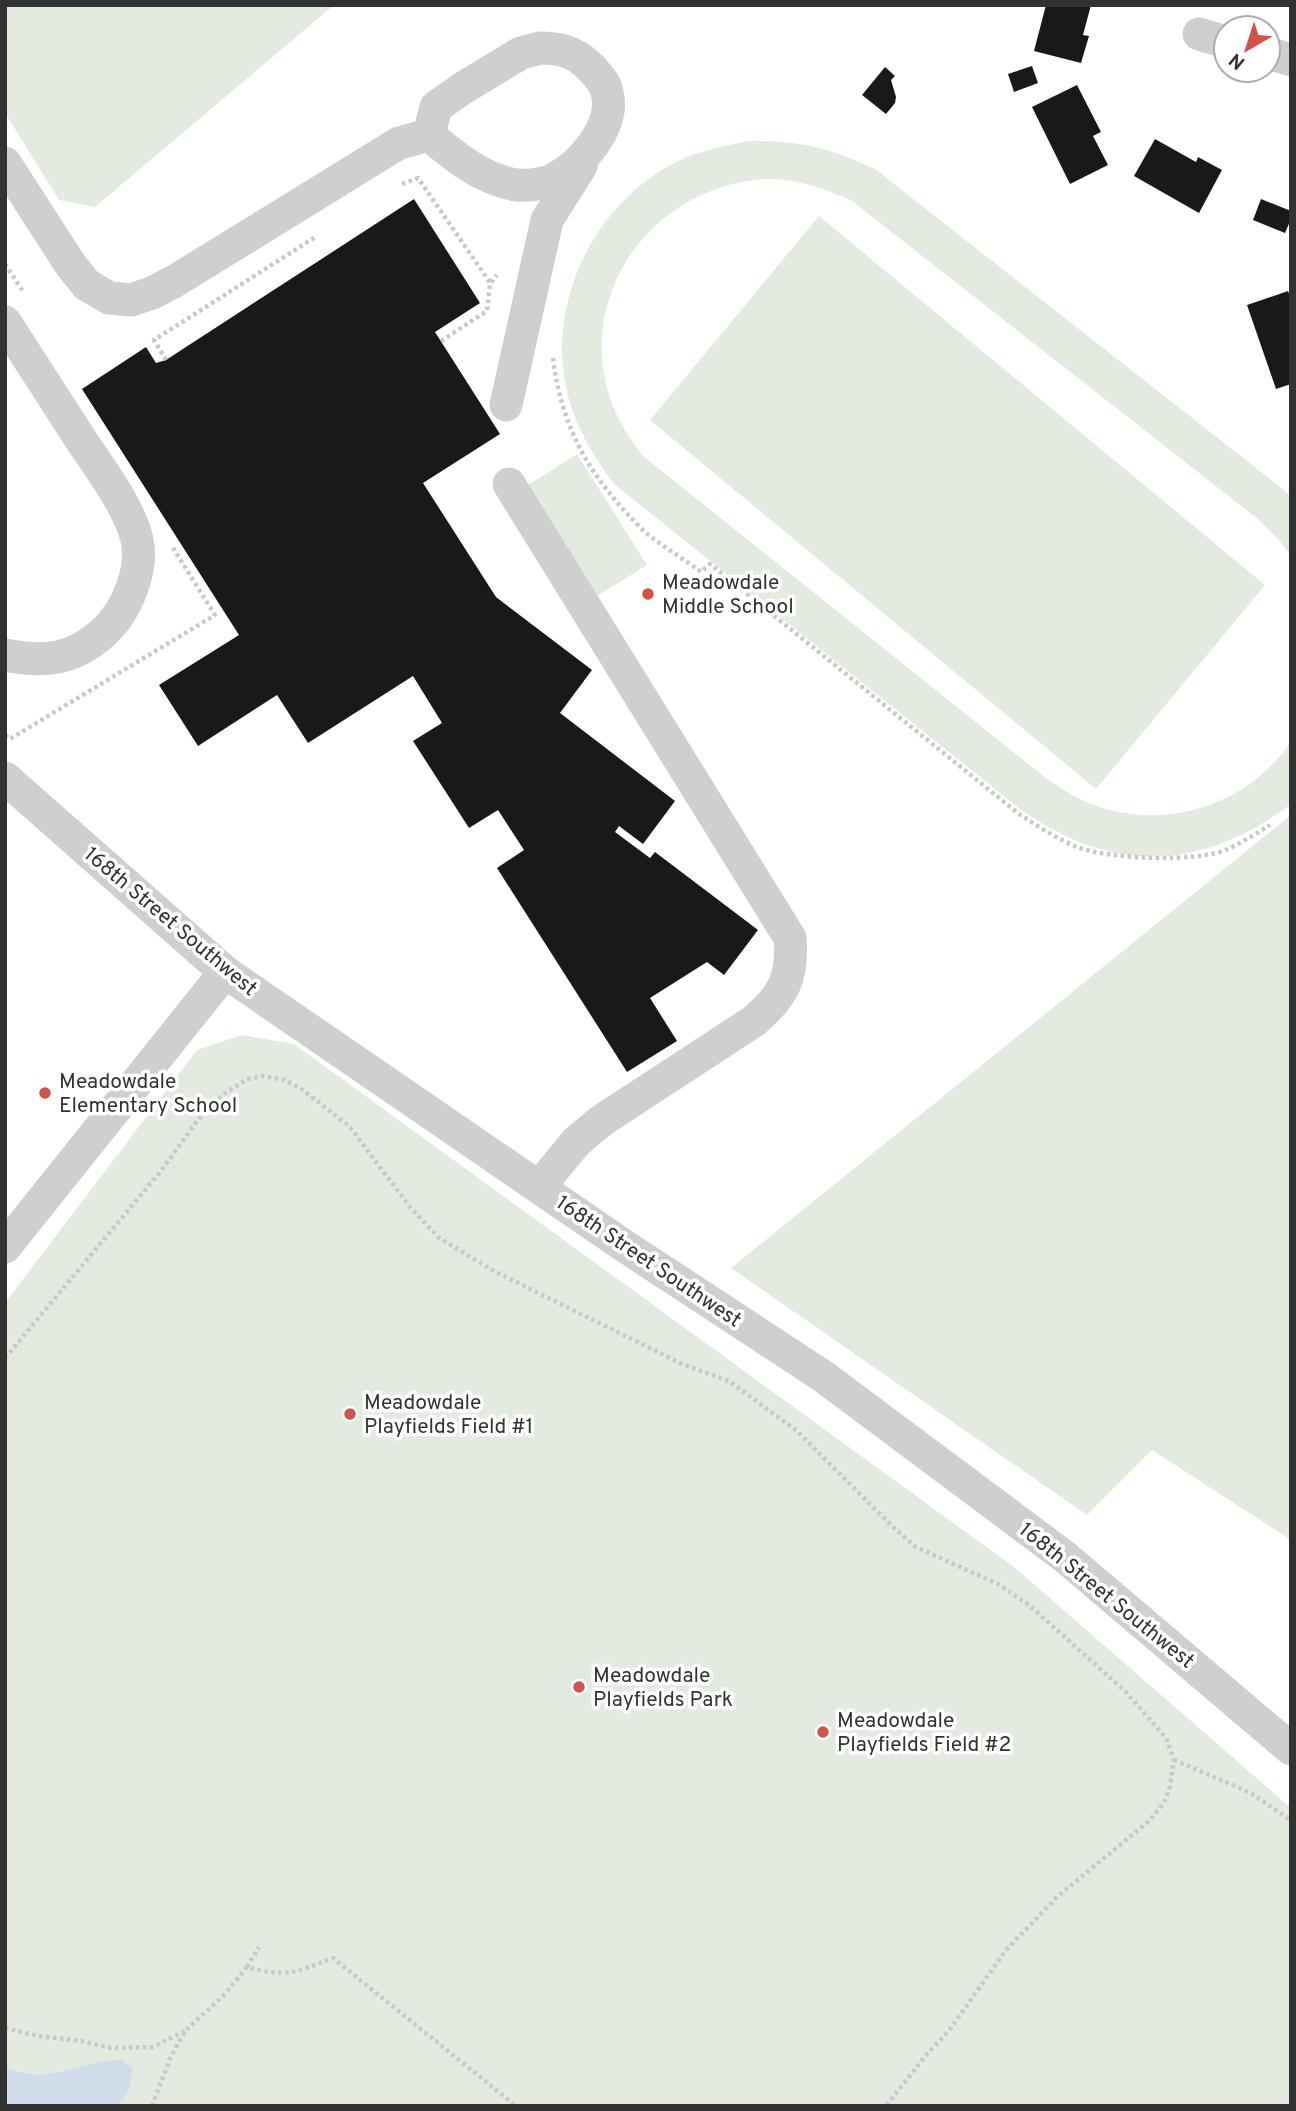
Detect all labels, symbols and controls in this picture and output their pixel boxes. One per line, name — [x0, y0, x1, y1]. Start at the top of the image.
north arrow — [1212, 14, 1282, 84]
text: N — [1225, 47, 1250, 74]
place label: Meadowdale Middle School — [662, 570, 794, 621]
marker: Meadowdale Middle School — [640, 586, 656, 602]
street label: 168th Street Southwest — [78, 842, 262, 1003]
place label: Meadowdale Elementary School — [59, 1069, 237, 1120]
marker: Meadowdale Elementary School — [37, 1085, 53, 1101]
street label: 168th Street Southwest — [550, 1190, 746, 1334]
place label: Meadowdale Playfields Field #1 — [364, 1390, 533, 1441]
marker: Meadowdale Playfields Field #1 — [342, 1406, 358, 1422]
street label: 168th Street Southwest — [1013, 1517, 1199, 1675]
place label: Meadowdale Playfields Park — [593, 1663, 733, 1714]
marker: Meadowdale Playfields Park — [571, 1679, 587, 1695]
place label: Meadowdale Playfields Field #2 — [837, 1708, 1011, 1759]
marker: Meadowdale Playfields Field #2 — [815, 1724, 831, 1740]

